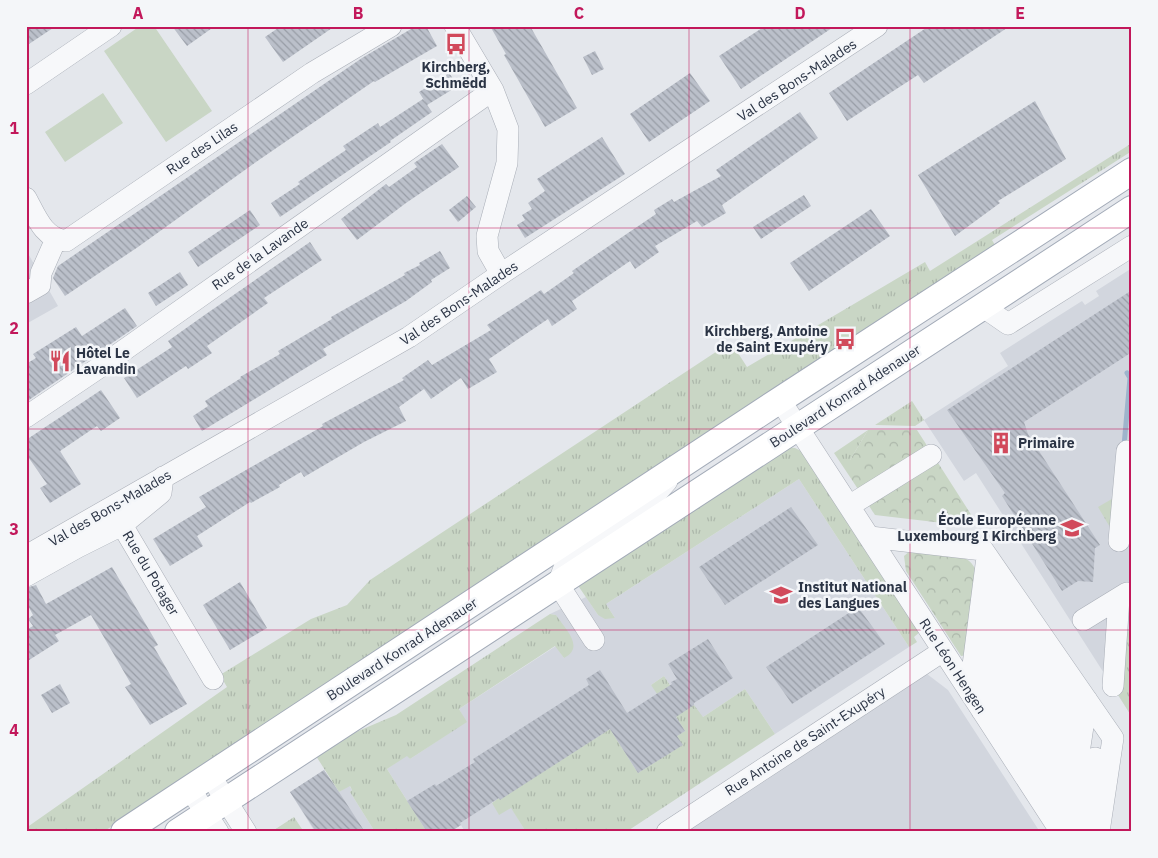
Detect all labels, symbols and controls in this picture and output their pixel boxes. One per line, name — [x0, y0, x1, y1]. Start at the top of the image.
text: A — [133, 3, 144, 23]
text: B — [353, 3, 364, 23]
text: C — [574, 3, 584, 23]
text: D — [794, 3, 806, 23]
text: E — [1015, 3, 1025, 23]
bus stop icon: Kirchberg, Schmëdd — [443, 31, 469, 57]
street label: Val des Bons-Malades — [734, 35, 860, 125]
place label: Kirchberg, Schmëdd — [422, 58, 490, 92]
street label: Rue des Lilas — [163, 117, 241, 179]
text: 1 — [9, 118, 19, 138]
street label: Rue de la Lavande — [208, 214, 312, 294]
street label: Val des Bons-Malades — [397, 257, 522, 349]
text: 2 — [9, 318, 19, 338]
place label: Kirchberg, Antoine de Saint Exupéry — [704, 322, 829, 356]
bus stop icon: Kirchberg, Antoine de Saint Exupéry — [832, 326, 858, 352]
street label: Boulevard Konrad Adenauer — [766, 340, 924, 452]
place label: Hôtel Le Lavandin — [76, 344, 136, 378]
restaurant icon: Hôtel Le Lavandin — [47, 348, 73, 374]
building icon: Primaire — [988, 430, 1014, 456]
place label: Primaire — [1018, 434, 1075, 452]
street label: Val des Bons-Malades — [45, 465, 175, 550]
place label: École Européenne Luxembourg I Kirchberg — [897, 510, 1056, 545]
school or university icon: École Européenne Luxembourg I Kirchberg — [1059, 515, 1085, 541]
text: 3 — [9, 519, 19, 539]
street label: Rue du Potager — [119, 527, 183, 619]
place label: Institut National des Langues — [798, 578, 907, 612]
school or university icon: Institut National des Langues — [768, 582, 794, 608]
street label: Boulevard Konrad Adenauer — [323, 593, 481, 705]
street label: Rue Léon Hengen — [915, 615, 991, 717]
street label: Rue Antoine de Saint-Exupéry — [721, 682, 889, 800]
text: 4 — [9, 720, 19, 740]

